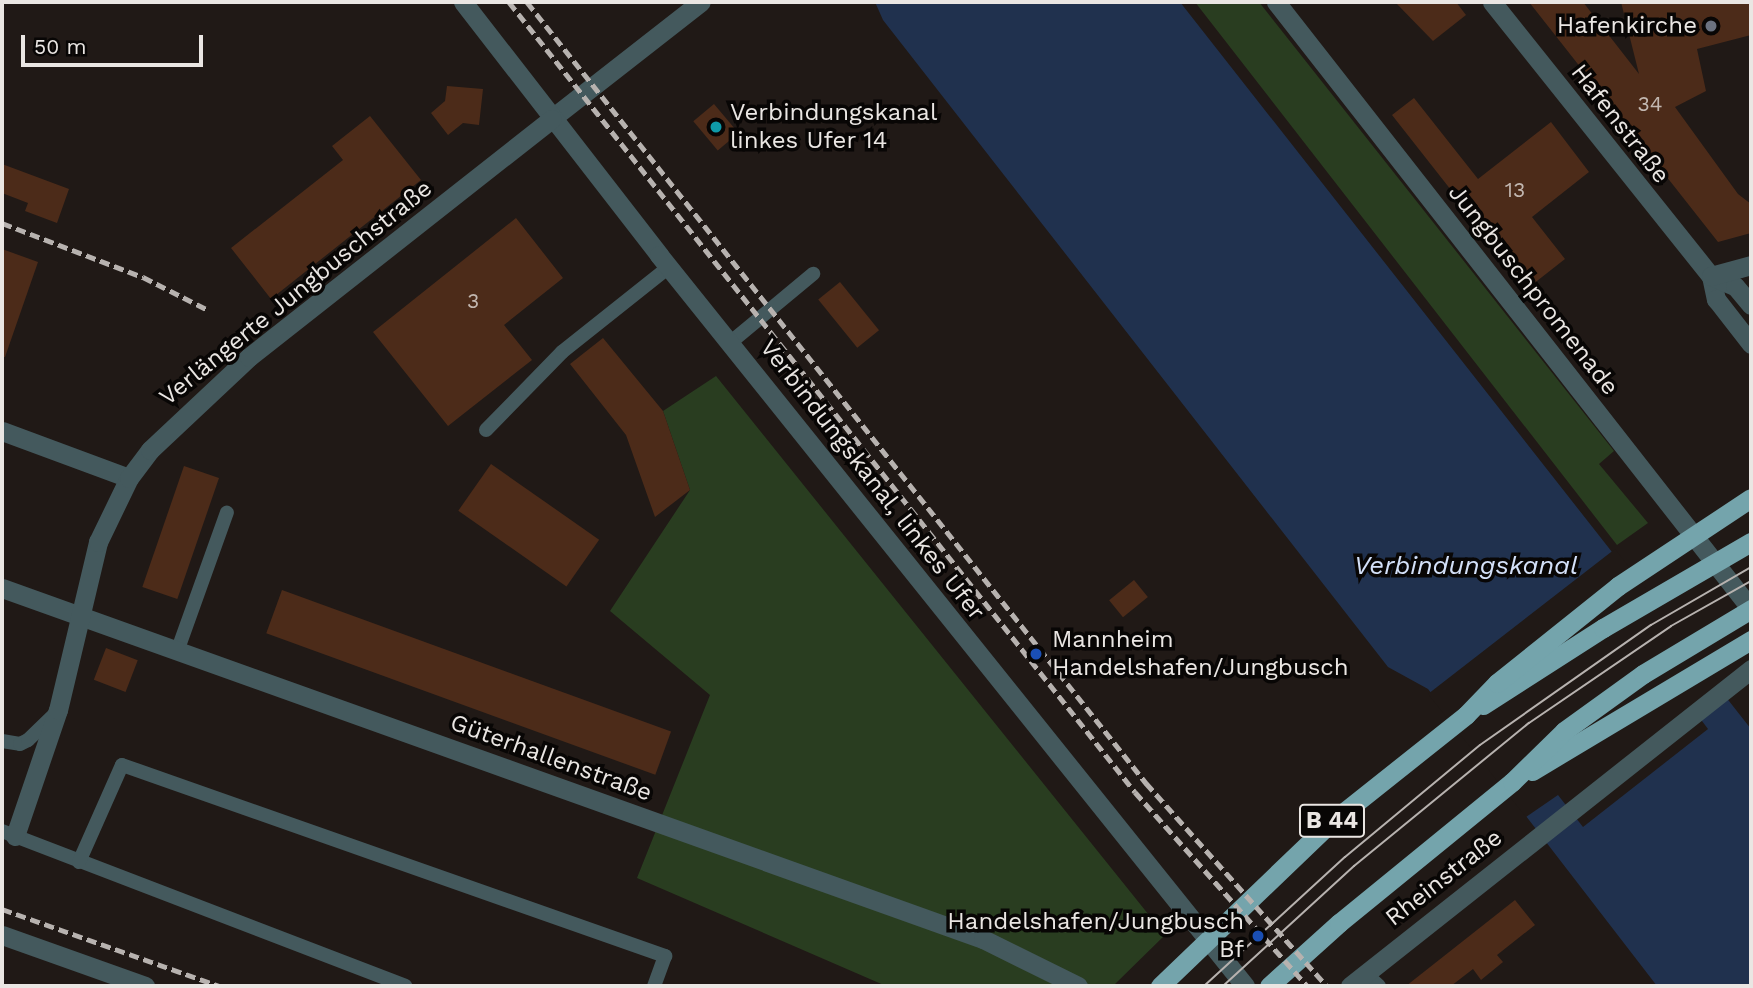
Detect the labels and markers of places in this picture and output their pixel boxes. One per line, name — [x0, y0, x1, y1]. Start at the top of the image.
place label: Hafenkirche — [1557, 12, 1697, 40]
marker: Hafenkirche — [1703, 18, 1719, 34]
place label: Verbindungskanal linkes Ufer 14 — [730, 99, 937, 155]
marker: Verbindungskanal linkes Ufer 14 — [708, 119, 724, 135]
place label: Mannheim Handelshafen/Jungbusch — [1052, 626, 1349, 682]
marker: Mannheim Handelshafen/Jungbusch — [1026, 644, 1046, 664]
place label: Handelshafen/Jungbusch Bf — [947, 908, 1244, 964]
marker: Handelshafen/Jungbusch Bf — [1250, 928, 1266, 944]

